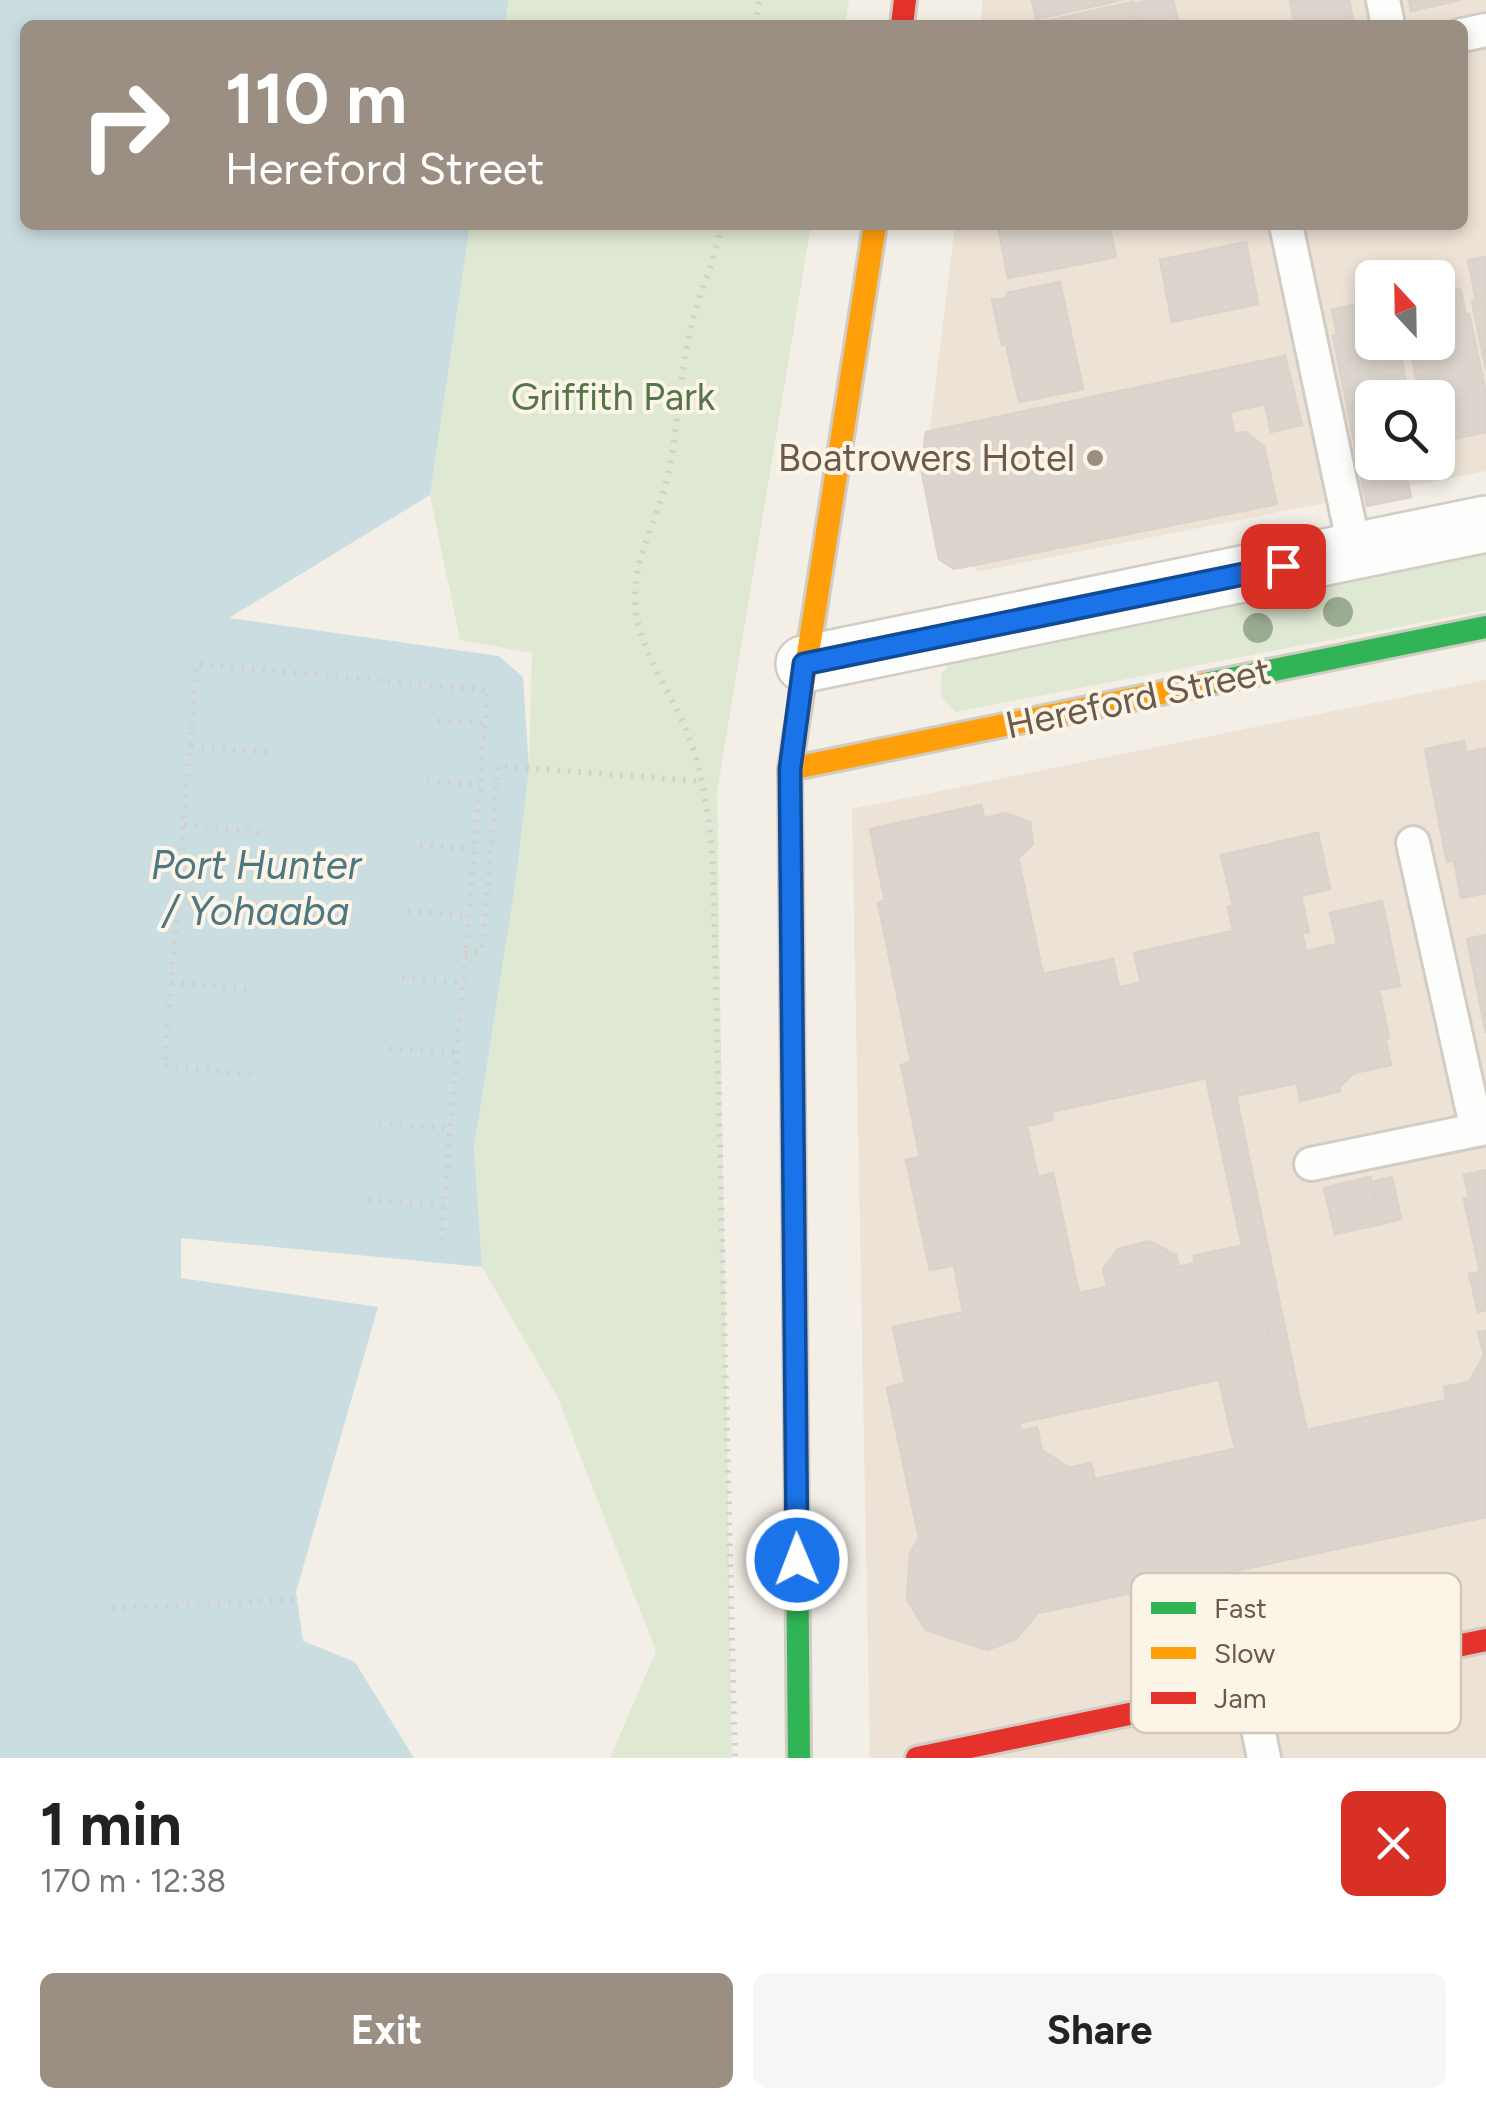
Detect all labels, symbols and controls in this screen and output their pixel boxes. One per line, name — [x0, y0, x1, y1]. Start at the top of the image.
text: 110 m — [225, 56, 407, 141]
icon: right — [60, 60, 190, 190]
text: Hereford Street — [225, 141, 544, 195]
north arrow — [1355, 260, 1455, 360]
map controls — [1355, 260, 1455, 480]
park label: Griffith Park — [511, 374, 716, 420]
button: search — [1355, 380, 1455, 480]
place label: Boatrowers Hotel — [778, 435, 1075, 481]
marker: Boatrowers Hotel — [1084, 447, 1106, 469]
pin — [1241, 524, 1326, 609]
icon: arrive — [1256, 539, 1311, 594]
street label: Hereford Street — [1001, 647, 1275, 749]
water label: Port Hunter / Yohaaba — [151, 841, 363, 935]
position arrow — [745, 1508, 849, 1612]
legend — [1131, 1573, 1461, 1733]
text: Fast — [1214, 1591, 1267, 1625]
text: Slow — [1214, 1636, 1275, 1670]
text: Jam — [1214, 1681, 1267, 1715]
text: 1 min — [40, 1788, 182, 1860]
button: close — [1341, 1791, 1446, 1896]
text: 170 m · 12:38 — [40, 1862, 226, 1900]
button: Exit — [40, 1973, 733, 2088]
button: Share — [753, 1973, 1446, 2088]

